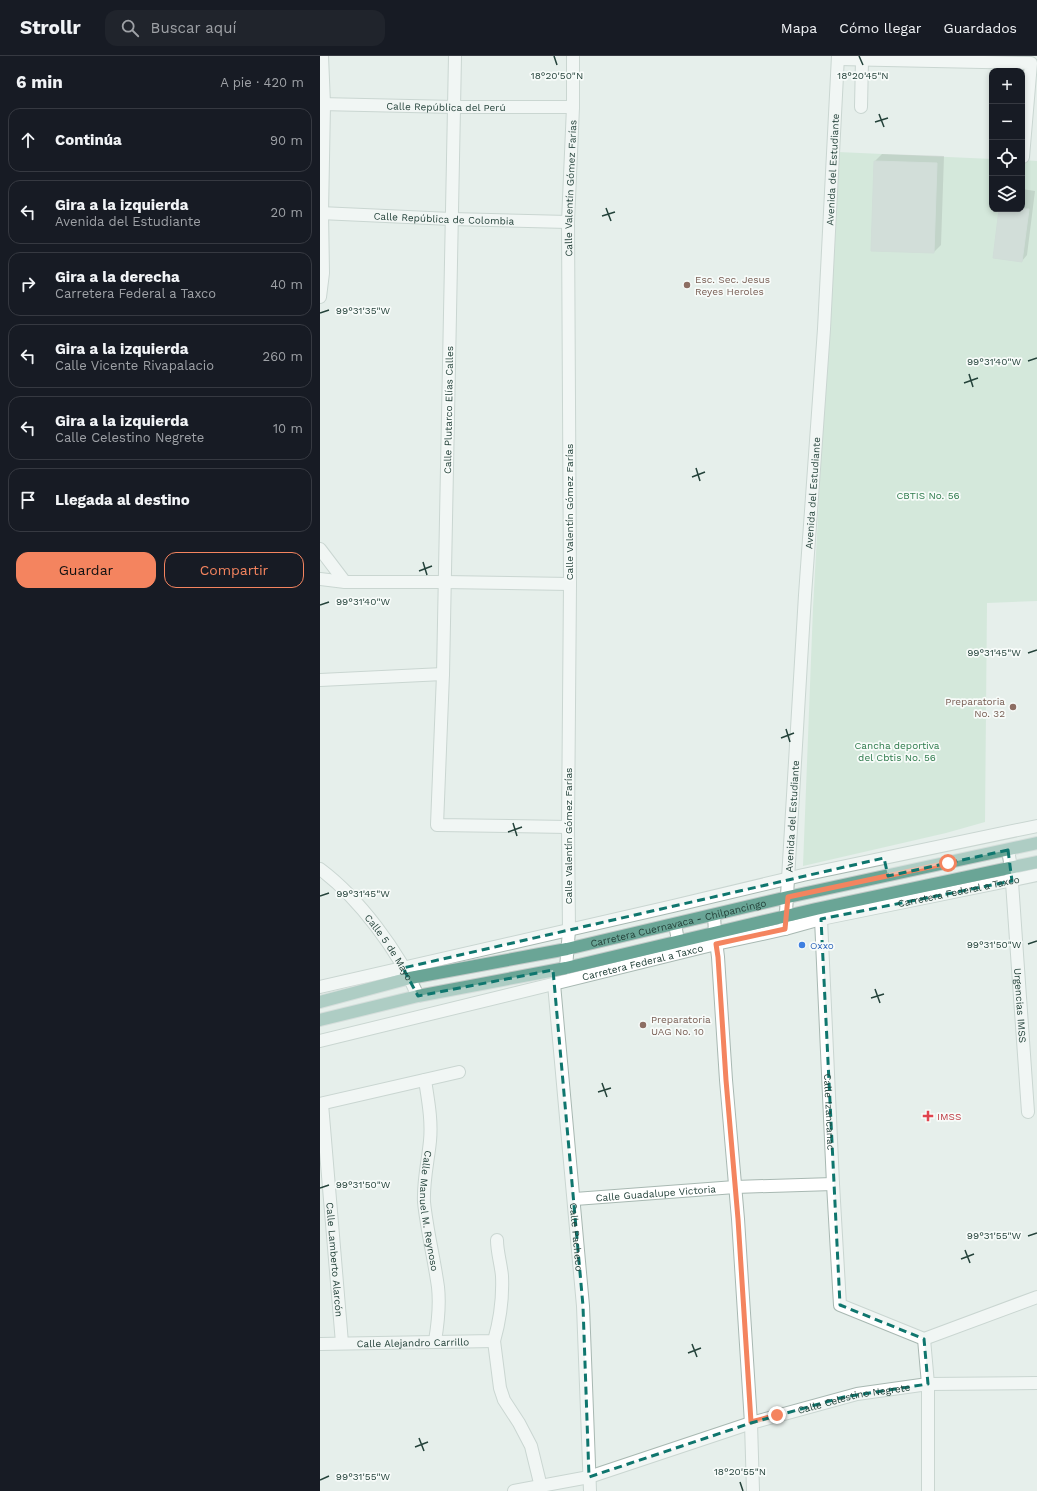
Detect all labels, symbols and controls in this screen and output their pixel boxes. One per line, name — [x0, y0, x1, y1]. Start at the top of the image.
search box — [105, 10, 385, 46]
text: Strollr — [20, 16, 81, 39]
icon: search — [119, 17, 141, 39]
text: Buscar aquí — [151, 19, 236, 37]
text: Mapa — [781, 20, 817, 36]
text: Cómo llegar — [839, 20, 922, 36]
text: Guardados — [944, 20, 1017, 36]
map controls — [989, 68, 1025, 212]
button: + — [989, 68, 1025, 104]
text: 18°20'50"N — [531, 70, 583, 81]
text: 18°20'45"N — [837, 70, 889, 81]
text: 6 min — [16, 72, 63, 92]
text: A pie · 420 m — [220, 75, 304, 90]
street label: Calle República del Perú — [386, 100, 506, 113]
button: − — [989, 104, 1025, 140]
street label: Avenida del Estudiante — [824, 113, 841, 226]
street label: Calle Valentín Gómez Farías — [563, 120, 578, 257]
icon: ahead — [17, 129, 39, 151]
text: Continúa — [55, 131, 122, 149]
text: 90 m — [270, 133, 303, 148]
button: locate — [989, 140, 1025, 176]
button: layers — [989, 176, 1025, 212]
text: Gira a la izquierda — [55, 196, 188, 214]
icon: left — [17, 201, 39, 223]
text: 20 m — [271, 205, 303, 220]
street label: Calle República de Colombia — [373, 210, 515, 227]
text: Avenida del Estudiante — [55, 214, 201, 229]
text: Gira a la derecha — [55, 268, 180, 286]
icon: right — [17, 273, 39, 295]
place label: Esc. Sec. Jesus Reyes Heroles — [695, 274, 770, 297]
text: 40 m — [270, 277, 303, 292]
marker: Esc. Sec. Jesus Reyes Heroles — [682, 280, 692, 290]
text: Carretera Federal a Taxco — [55, 286, 216, 301]
text: 99°31'35"W — [336, 305, 391, 316]
text: Gira a la izquierda — [55, 340, 188, 358]
icon: left — [17, 345, 39, 367]
street label: Calle Plutarco Elías Calles — [442, 346, 455, 474]
text: 260 m — [263, 349, 303, 364]
text: 99°31'40"W — [967, 356, 1021, 367]
text: Calle Vicente Rivapalacio — [55, 358, 214, 373]
text: Gira a la izquierda — [55, 412, 188, 430]
icon: left — [17, 417, 39, 439]
text: 10 m — [273, 421, 303, 436]
text: Calle Celestino Negrete — [55, 430, 204, 445]
street label: Avenida del Estudiante — [803, 436, 822, 549]
street label: Calle Valentín Gómez Farías — [564, 444, 575, 580]
icon: arrive — [17, 489, 39, 511]
park label: CBTIS No. 56 — [896, 490, 960, 501]
text: Llegada al destino — [55, 491, 190, 509]
button: Guardar — [16, 552, 156, 588]
button: Compartir — [164, 552, 304, 588]
text: 99°31'40"W — [336, 596, 390, 607]
text: 99°31'45"W — [967, 647, 1021, 658]
place label: Preparatoria No. 32 — [945, 696, 1005, 719]
marker: Preparatoria No. 32 — [1008, 702, 1018, 712]
park label: Cancha deportiva del Cbtis No. 56 — [854, 740, 940, 763]
street label: Avenida del Estudiante — [783, 760, 801, 873]
street label: Calle Valentín Gómez Farías — [563, 768, 574, 904]
route start — [939, 854, 957, 872]
street label: Carretera Federal a Taxco — [897, 874, 1021, 909]
text: 99°31'45"W — [336, 888, 390, 899]
street label: Carretera Cuernavaca - Chilpancingo — [589, 897, 767, 949]
street label: Calle 5 de Mayo — [363, 912, 415, 983]
text: 99°31'50"W — [967, 939, 1022, 950]
marker: Oxxo — [797, 940, 807, 950]
place label: Oxxo — [810, 940, 834, 951]
street label: Carretera Federal a Taxco — [581, 942, 704, 983]
street label: Urgencias IMSS — [1012, 968, 1028, 1043]
place label: Preparatoria UAG No. 10 — [651, 1014, 711, 1037]
marker: Preparatoria UAG No. 10 — [638, 1020, 648, 1030]
street label: Calle Izancanac — [822, 1073, 836, 1151]
marker: IMSS — [922, 1110, 934, 1122]
place label: IMSS — [937, 1111, 961, 1122]
street label: Calle Manuel M. Reynoso — [418, 1150, 440, 1272]
text: 99°31'50"W — [336, 1179, 391, 1190]
street label: Calle Guadalupe Victoria — [595, 1183, 717, 1203]
street label: Calle Lamberto Alarcón — [324, 1202, 345, 1317]
street label: Calle Pacheco — [568, 1202, 585, 1272]
text: 99°31'55"W — [967, 1230, 1022, 1241]
street label: Calle Alejandro Carrillo — [357, 1336, 469, 1349]
street label: Calle Celestino Negrete — [796, 1382, 911, 1416]
route end — [768, 1406, 786, 1424]
text: 18°20'55"N — [714, 1466, 766, 1477]
text: 99°31'55"W — [336, 1471, 391, 1482]

